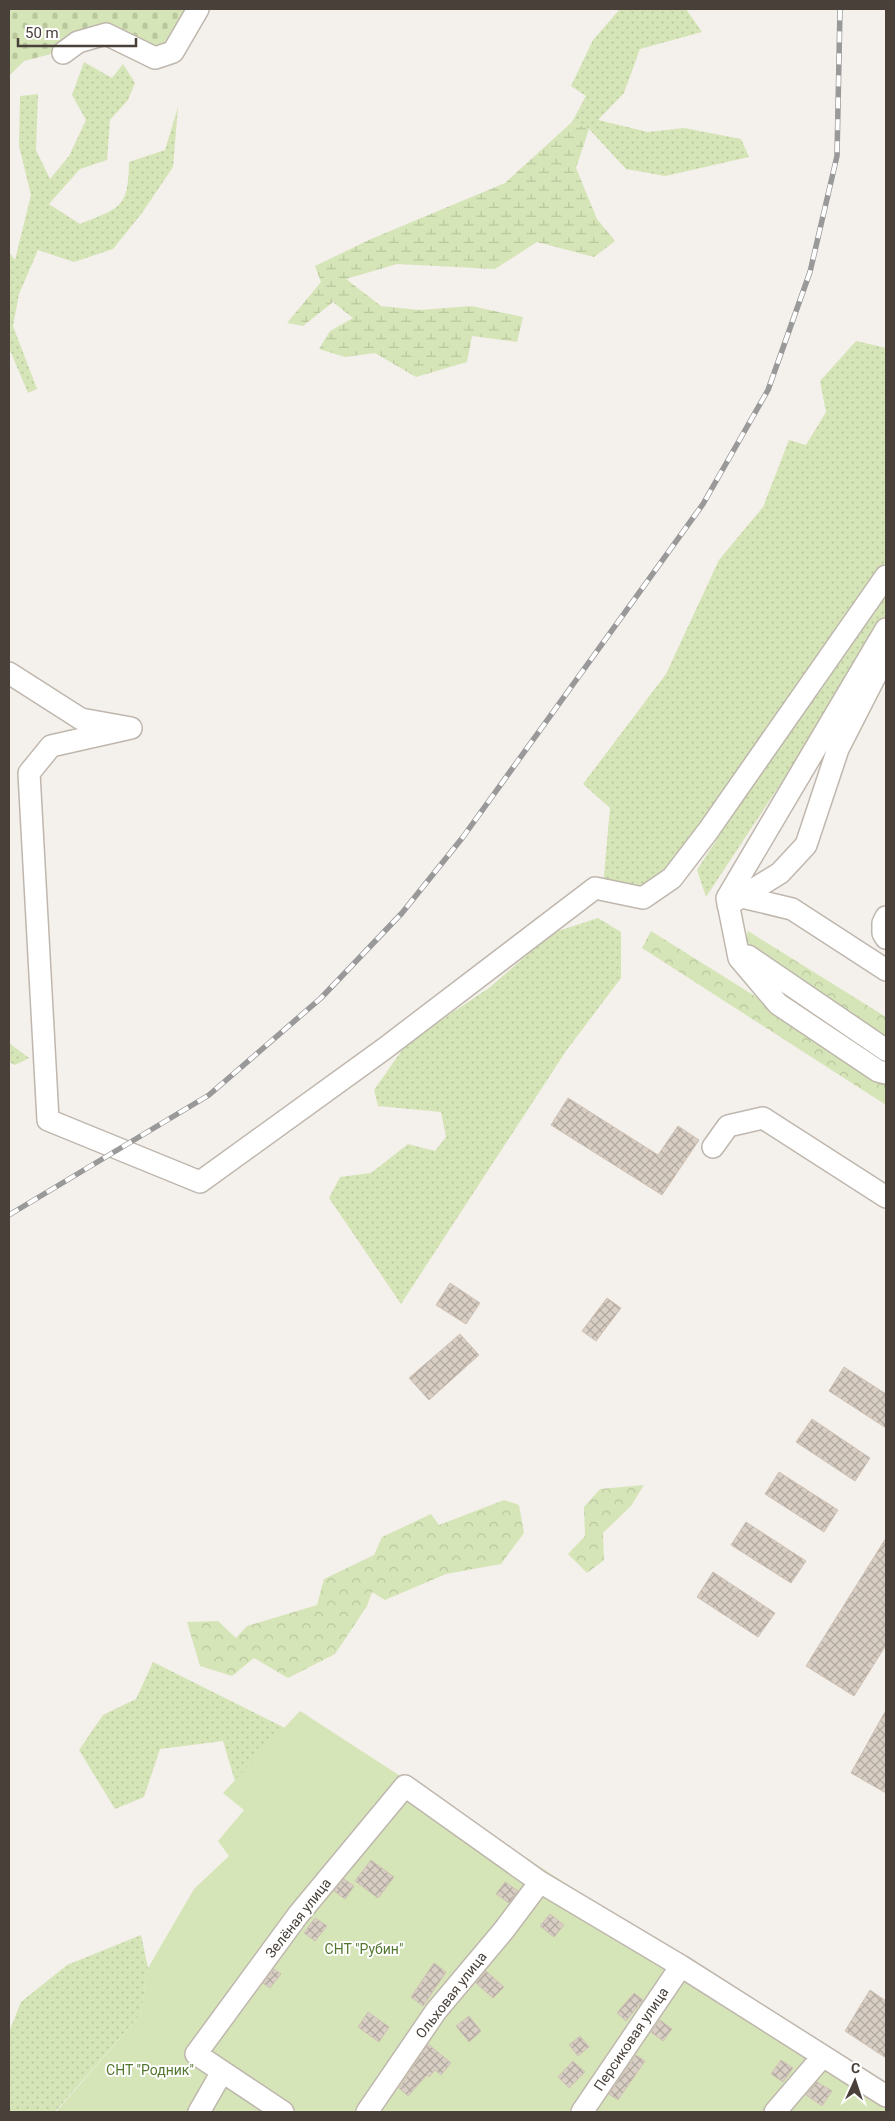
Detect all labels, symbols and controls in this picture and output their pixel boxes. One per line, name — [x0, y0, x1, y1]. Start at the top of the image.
scale bar — [18, 15, 135, 47]
text: 50 m — [25, 24, 59, 42]
street label: Зелёная улица — [262, 1875, 334, 1961]
park label: СНТ "Рубин" — [325, 1941, 403, 1957]
street label: Ольховая улица — [412, 1949, 490, 2041]
street label: Персиковая улица — [590, 1984, 672, 2094]
north arrow — [830, 2056, 880, 2106]
text: С — [851, 2060, 861, 2076]
park label: СНТ "Родник" — [106, 2062, 194, 2078]

